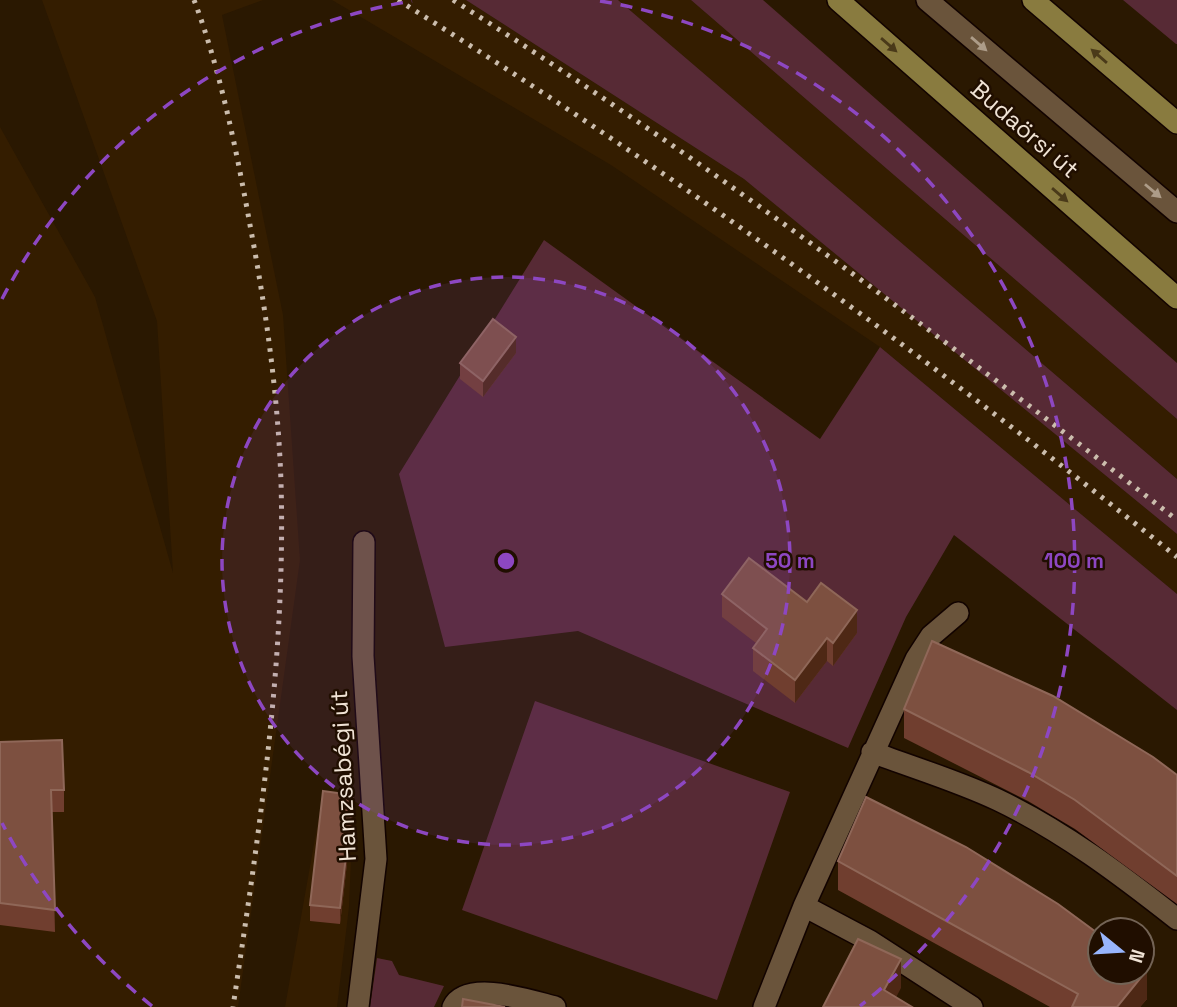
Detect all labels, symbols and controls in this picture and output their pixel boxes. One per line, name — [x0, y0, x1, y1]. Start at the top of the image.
one-way arrow — [970, 36, 988, 52]
one-way arrow — [880, 37, 898, 53]
one-way arrow — [1090, 48, 1108, 64]
street label: Budaörsi út — [964, 73, 1086, 185]
one-way arrow — [1143, 184, 1161, 199]
one-way arrow — [1051, 187, 1069, 203]
text: 50 m — [765, 547, 815, 574]
text: 100 m — [1044, 547, 1104, 574]
centre of rings — [494, 549, 518, 573]
street label: Hamzsabégi út — [323, 689, 363, 863]
north arrow — [1086, 916, 1156, 986]
text: N — [1123, 946, 1151, 966]

